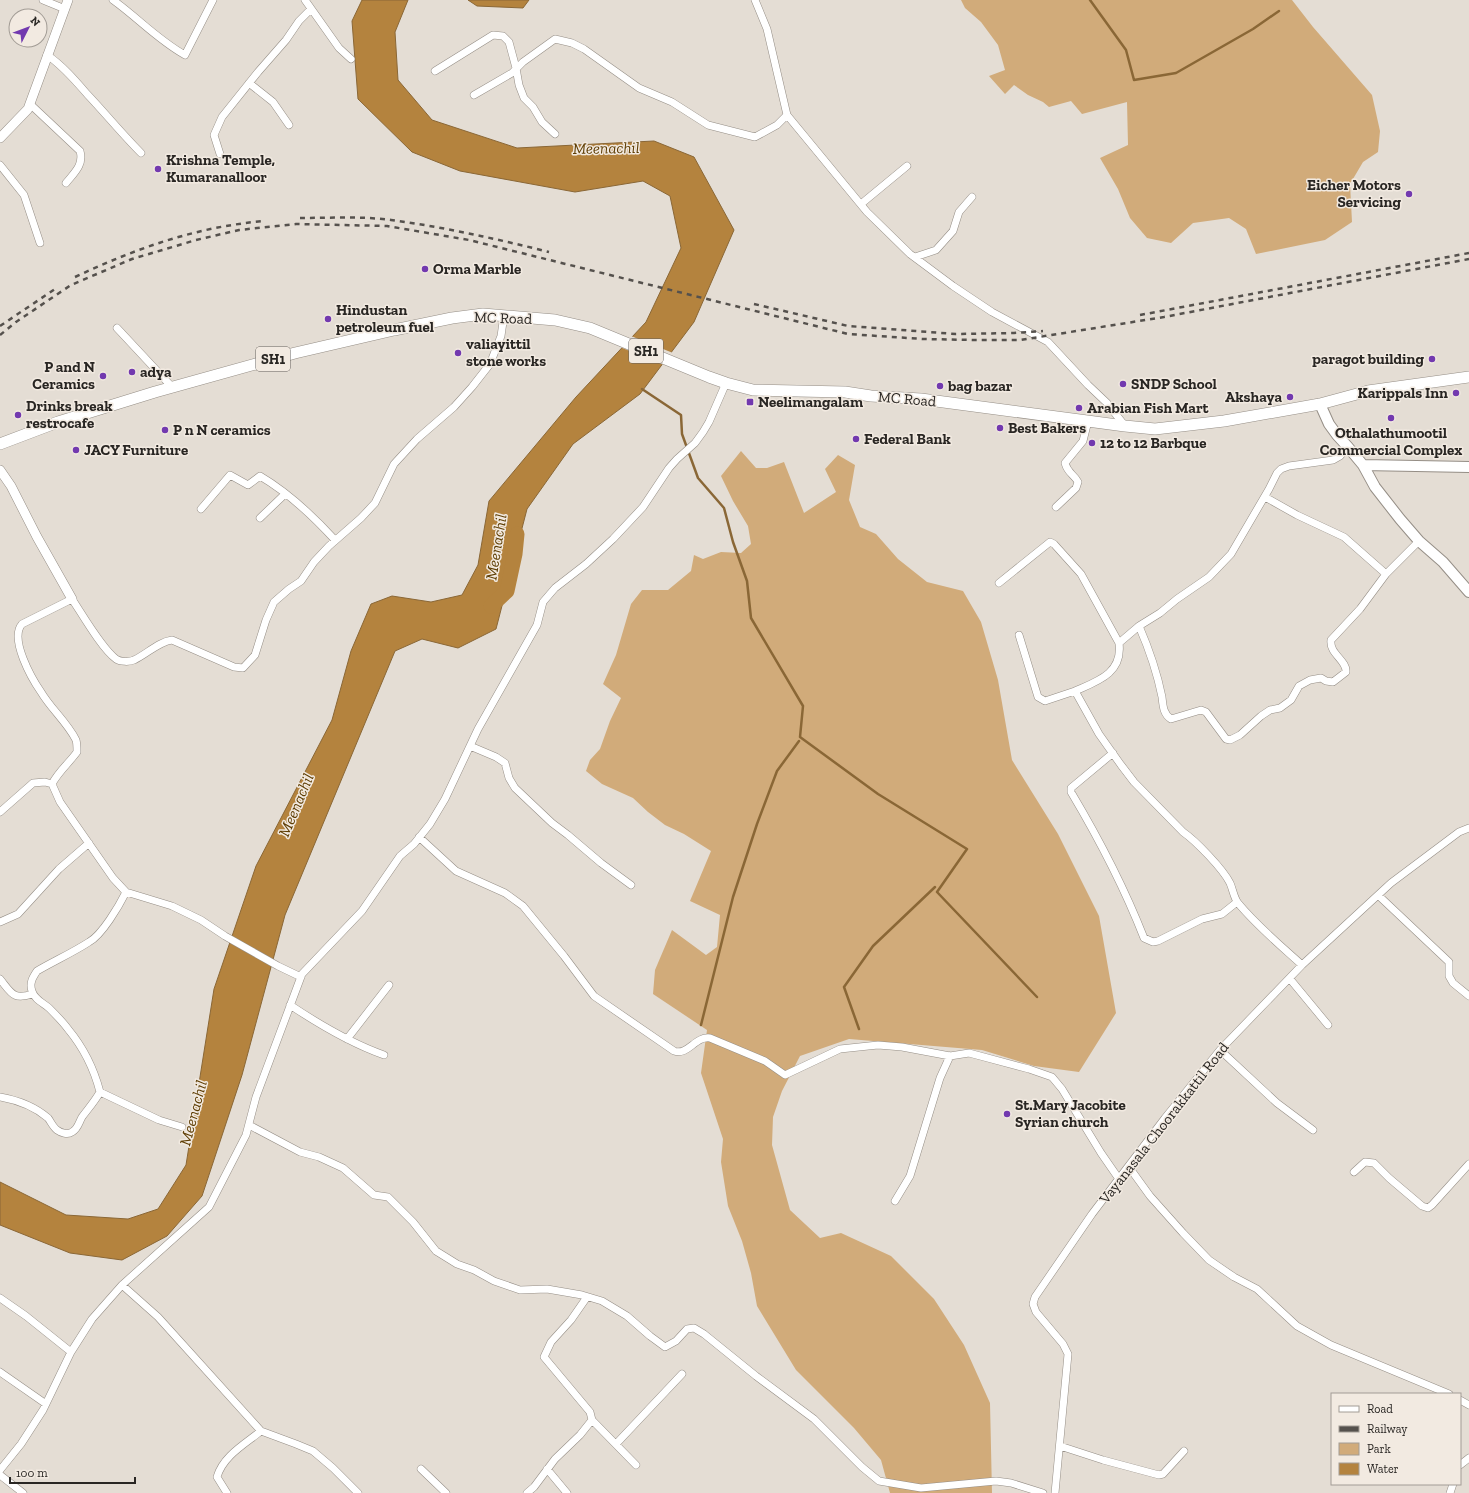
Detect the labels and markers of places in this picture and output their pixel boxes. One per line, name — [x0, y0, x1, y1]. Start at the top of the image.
place label: Krishna Temple, Kumaranalloor — [166, 151, 275, 186]
marker: Krishna Temple, Kumaranalloor — [153, 164, 163, 174]
place label: Eicher Motors Servicing — [1307, 176, 1401, 211]
marker: Eicher Motors Servicing — [1404, 189, 1414, 199]
place label: Orma Marble — [433, 260, 521, 278]
marker: Orma Marble — [420, 264, 430, 274]
place label: Hindustan petroleum fuel — [336, 301, 434, 336]
marker: Hindustan petroleum fuel — [323, 314, 333, 324]
place label: valiayittil stone works — [466, 335, 546, 370]
marker: valiayittil stone works — [453, 348, 463, 358]
place label: paragot building — [1312, 350, 1424, 368]
marker: paragot building — [1427, 354, 1437, 364]
place label: P and N Ceramics — [32, 358, 95, 393]
place label: adya — [140, 363, 172, 381]
marker: adya — [127, 367, 137, 377]
marker: P and N Ceramics — [98, 371, 108, 381]
place label: SNDP School — [1131, 375, 1217, 393]
place label: bag bazar — [947, 377, 1013, 395]
marker: SNDP School — [1118, 379, 1128, 389]
marker: bag bazar — [935, 381, 945, 391]
place label: Karippals Inn — [1358, 384, 1448, 402]
place label: Akshaya — [1225, 388, 1282, 406]
marker: Karippals Inn — [1451, 388, 1461, 398]
marker: Akshaya — [1285, 392, 1295, 402]
place label: Neelimangalam — [758, 393, 863, 411]
place label: Drinks break restrocafe — [26, 397, 113, 432]
marker: Neelimangalam — [745, 397, 755, 407]
place label: Arabian Fish Mart — [1087, 399, 1210, 417]
marker: Arabian Fish Mart — [1074, 403, 1084, 413]
marker: Drinks break restrocafe — [13, 410, 23, 420]
marker: Othalathumootil Commercial Complex — [1386, 413, 1396, 423]
place label: Best Bakers — [1008, 419, 1086, 437]
place label: P n N ceramics — [173, 421, 271, 439]
marker: Best Bakers — [995, 423, 1005, 433]
place label: Othalathumootil Commercial Complex — [1320, 424, 1462, 459]
marker: P n N ceramics — [160, 425, 170, 435]
place label: Federal Bank — [864, 430, 951, 448]
marker: Federal Bank — [851, 434, 861, 444]
place label: 12 to 12 Barbque — [1100, 434, 1207, 452]
marker: 12 to 12 Barbque — [1087, 438, 1097, 448]
place label: JACY Furniture — [84, 441, 188, 459]
marker: JACY Furniture — [71, 445, 81, 455]
place label: St.Mary Jacobite Syrian church — [1015, 1096, 1126, 1131]
marker: St.Mary Jacobite Syrian church — [1002, 1109, 1012, 1119]

